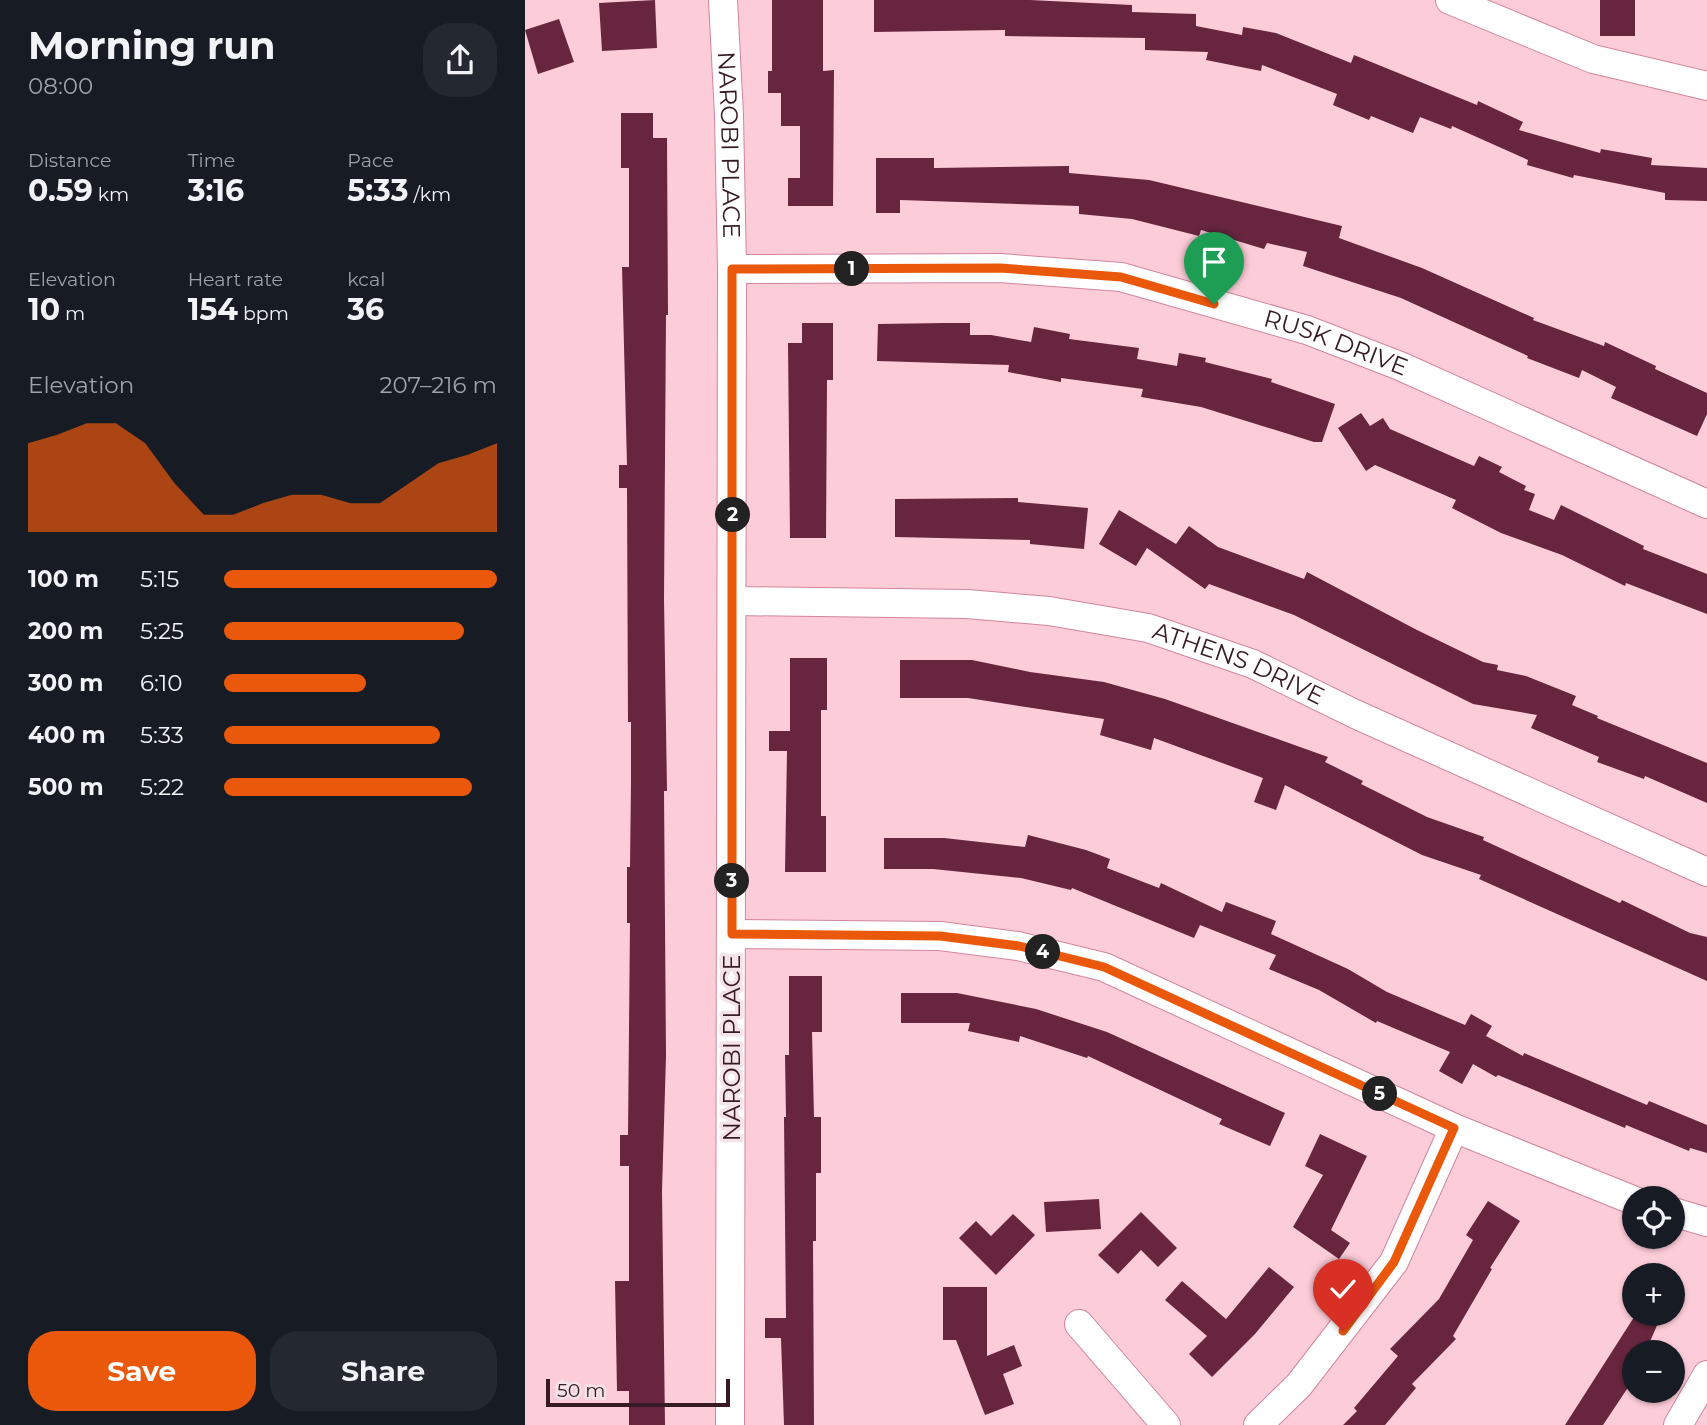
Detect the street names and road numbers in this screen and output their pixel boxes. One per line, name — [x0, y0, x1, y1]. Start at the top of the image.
street label: NAROBI PLACE — [712, 51, 746, 239]
street label: RUSK DRIVE — [1261, 303, 1412, 382]
street label: ATHENS DRIVE — [1149, 616, 1329, 711]
street label: NAROBI PLACE — [717, 954, 746, 1142]

